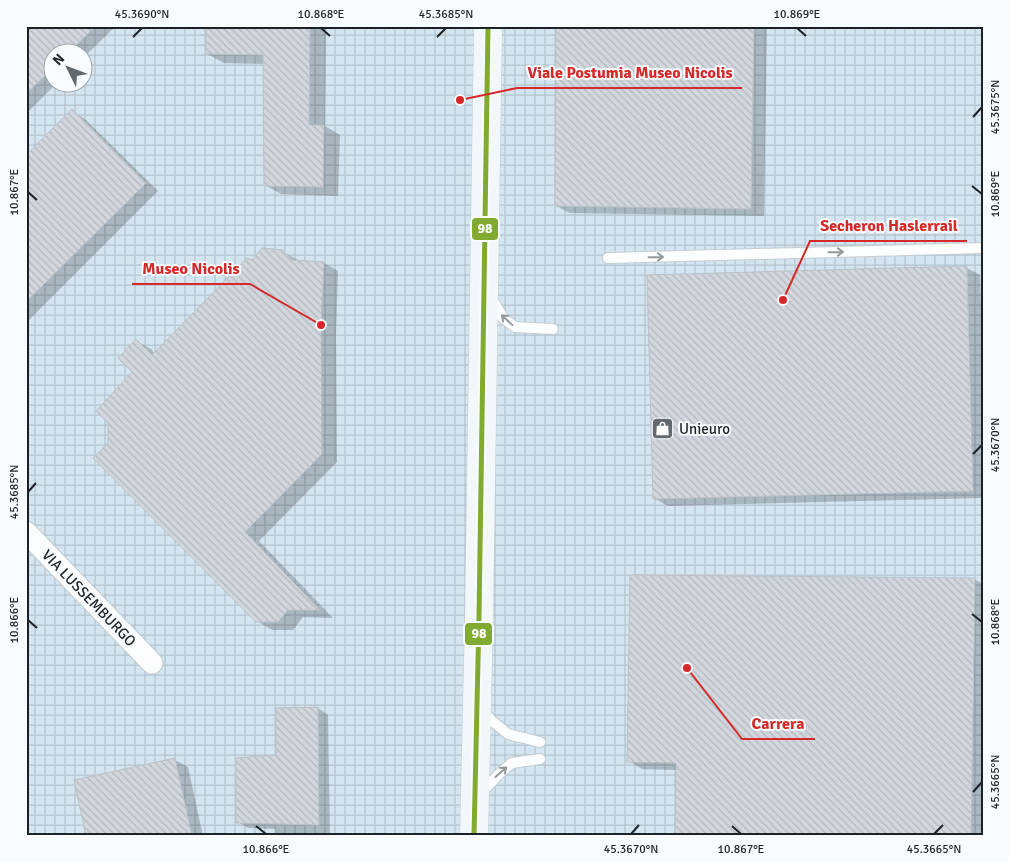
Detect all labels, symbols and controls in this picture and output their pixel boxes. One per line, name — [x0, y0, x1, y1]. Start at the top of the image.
text: 45.3690°N — [115, 7, 169, 22]
text: 10.868°E — [298, 7, 345, 22]
text: 45.3685°N — [419, 7, 473, 22]
text: 10.869°E — [774, 7, 821, 22]
north arrow — [42, 42, 92, 92]
text: N — [49, 50, 68, 69]
callout: Viale Postumia Museo Nicolis — [517, 57, 742, 88]
text: Viale Postumia Museo Nicolis — [527, 63, 733, 83]
text: 45.3675°N — [988, 80, 1003, 134]
text: 10.867°E — [7, 168, 22, 215]
text: 10.869°E — [988, 170, 1003, 217]
callout: Secheron Haslerrail — [810, 210, 967, 241]
text: Secheron Haslerrail — [820, 216, 958, 236]
line badge: 98 — [471, 217, 499, 241]
text: 98 — [477, 220, 493, 237]
one-way arrow — [828, 247, 844, 257]
one-way arrow — [648, 252, 664, 261]
callout: Museo Nicolis — [132, 253, 250, 284]
text: Museo Nicolis — [142, 259, 240, 279]
one-way arrow — [500, 314, 513, 325]
shop icon: Unieuro — [651, 417, 675, 441]
text: 45.3670°N — [988, 418, 1003, 472]
place label: Unieuro — [679, 420, 730, 438]
text: 45.3685°N — [7, 465, 22, 519]
street label: VIA LUSSEMBURGO — [38, 546, 140, 650]
text: 10.866°E — [7, 596, 22, 643]
text: 10.868°E — [988, 598, 1003, 645]
line badge: 98 — [464, 622, 493, 646]
text: 98 — [471, 625, 487, 642]
callout: Carrera — [742, 708, 815, 739]
text: Carrera — [752, 714, 804, 734]
text: 45.3665°N — [988, 755, 1003, 809]
one-way arrow — [495, 767, 508, 778]
text: 10.866°E — [243, 842, 290, 857]
text: 45.3670°N — [604, 842, 658, 857]
text: 10.867°E — [718, 842, 765, 857]
text: 45.3665°N — [907, 842, 961, 857]

